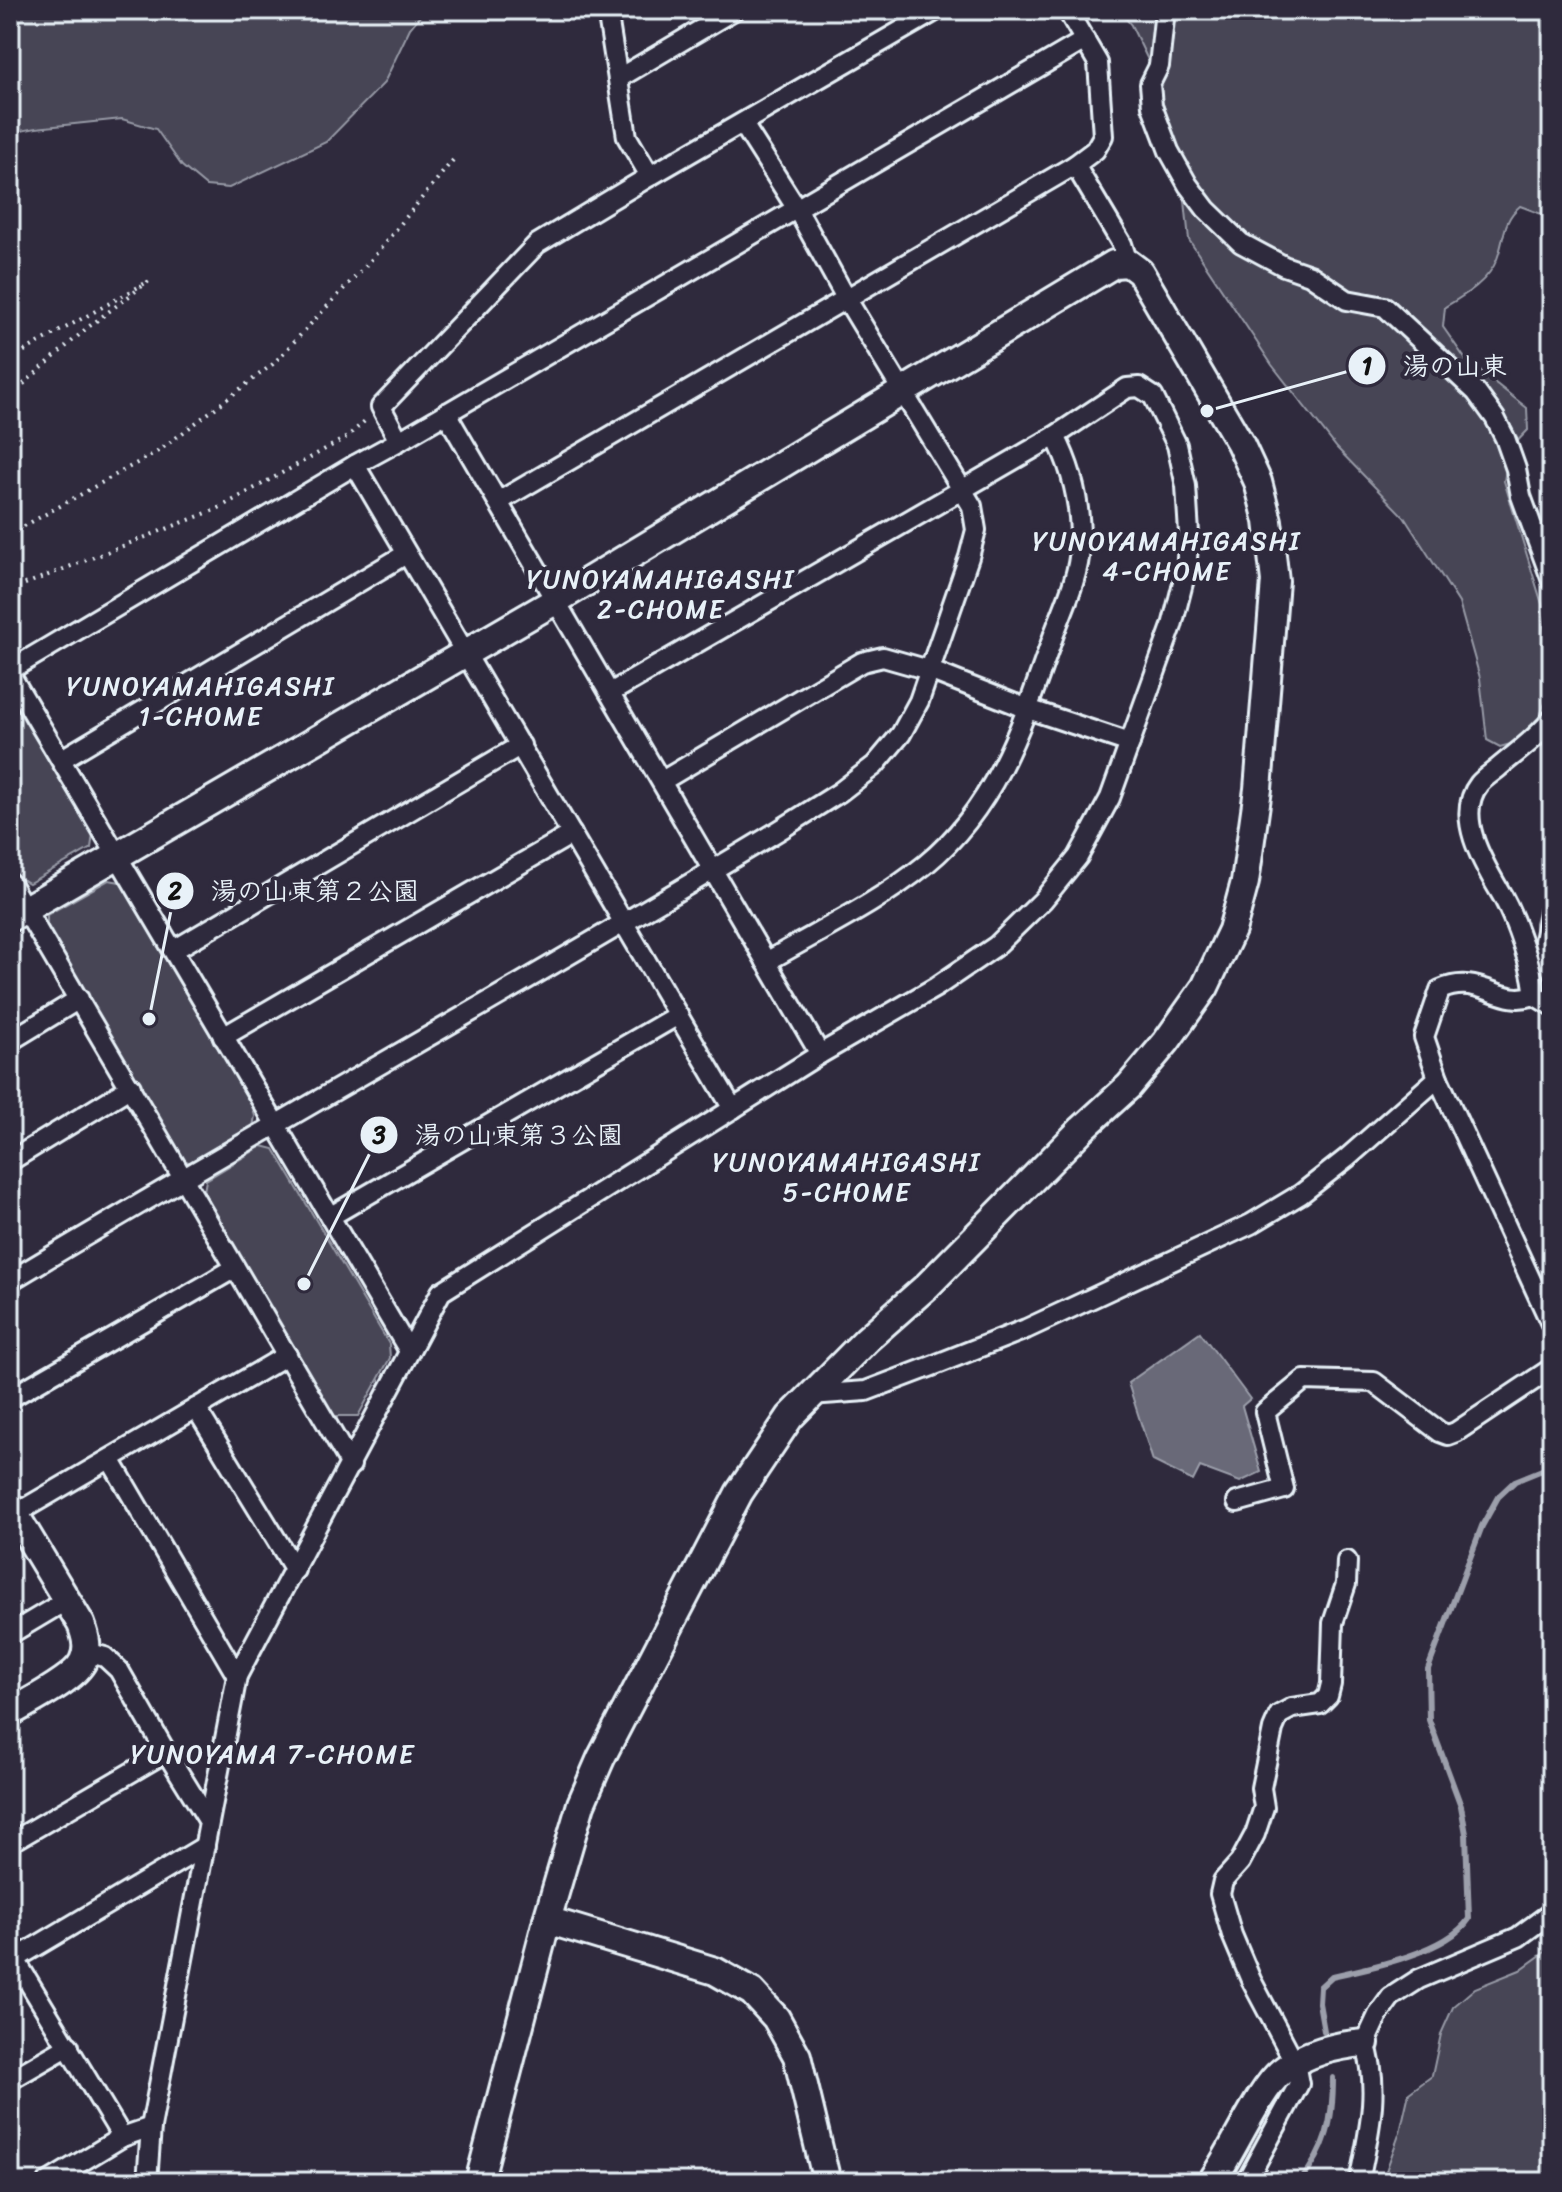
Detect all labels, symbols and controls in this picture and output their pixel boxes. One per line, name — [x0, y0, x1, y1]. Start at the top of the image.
callout: 湯の山東 — [1347, 341, 1523, 391]
text: 湯の山東 — [1403, 343, 1507, 389]
text: 1 — [1362, 345, 1372, 387]
district label: YUNOYAMAHIGASHI 4-CHOME — [1033, 518, 1301, 594]
district label: YUNOYAMAHIGASHI 2-CHOME — [527, 556, 795, 632]
district label: YUNOYAMAHIGASHI 1-CHOME — [67, 663, 335, 739]
callout: 湯の山東第２公園 — [155, 866, 435, 916]
text: 湯の山東第２公園 — [211, 868, 419, 914]
text: 2 — [167, 870, 182, 912]
callout: 湯の山東第３公園 — [359, 1110, 639, 1160]
text: 湯の山東第３公園 — [415, 1112, 623, 1158]
text: 3 — [371, 1114, 386, 1156]
district label: YUNOYAMAHIGASHI 5-CHOME — [713, 1139, 981, 1215]
district label: YUNOYAMA 7-CHOME — [131, 1731, 415, 1777]

